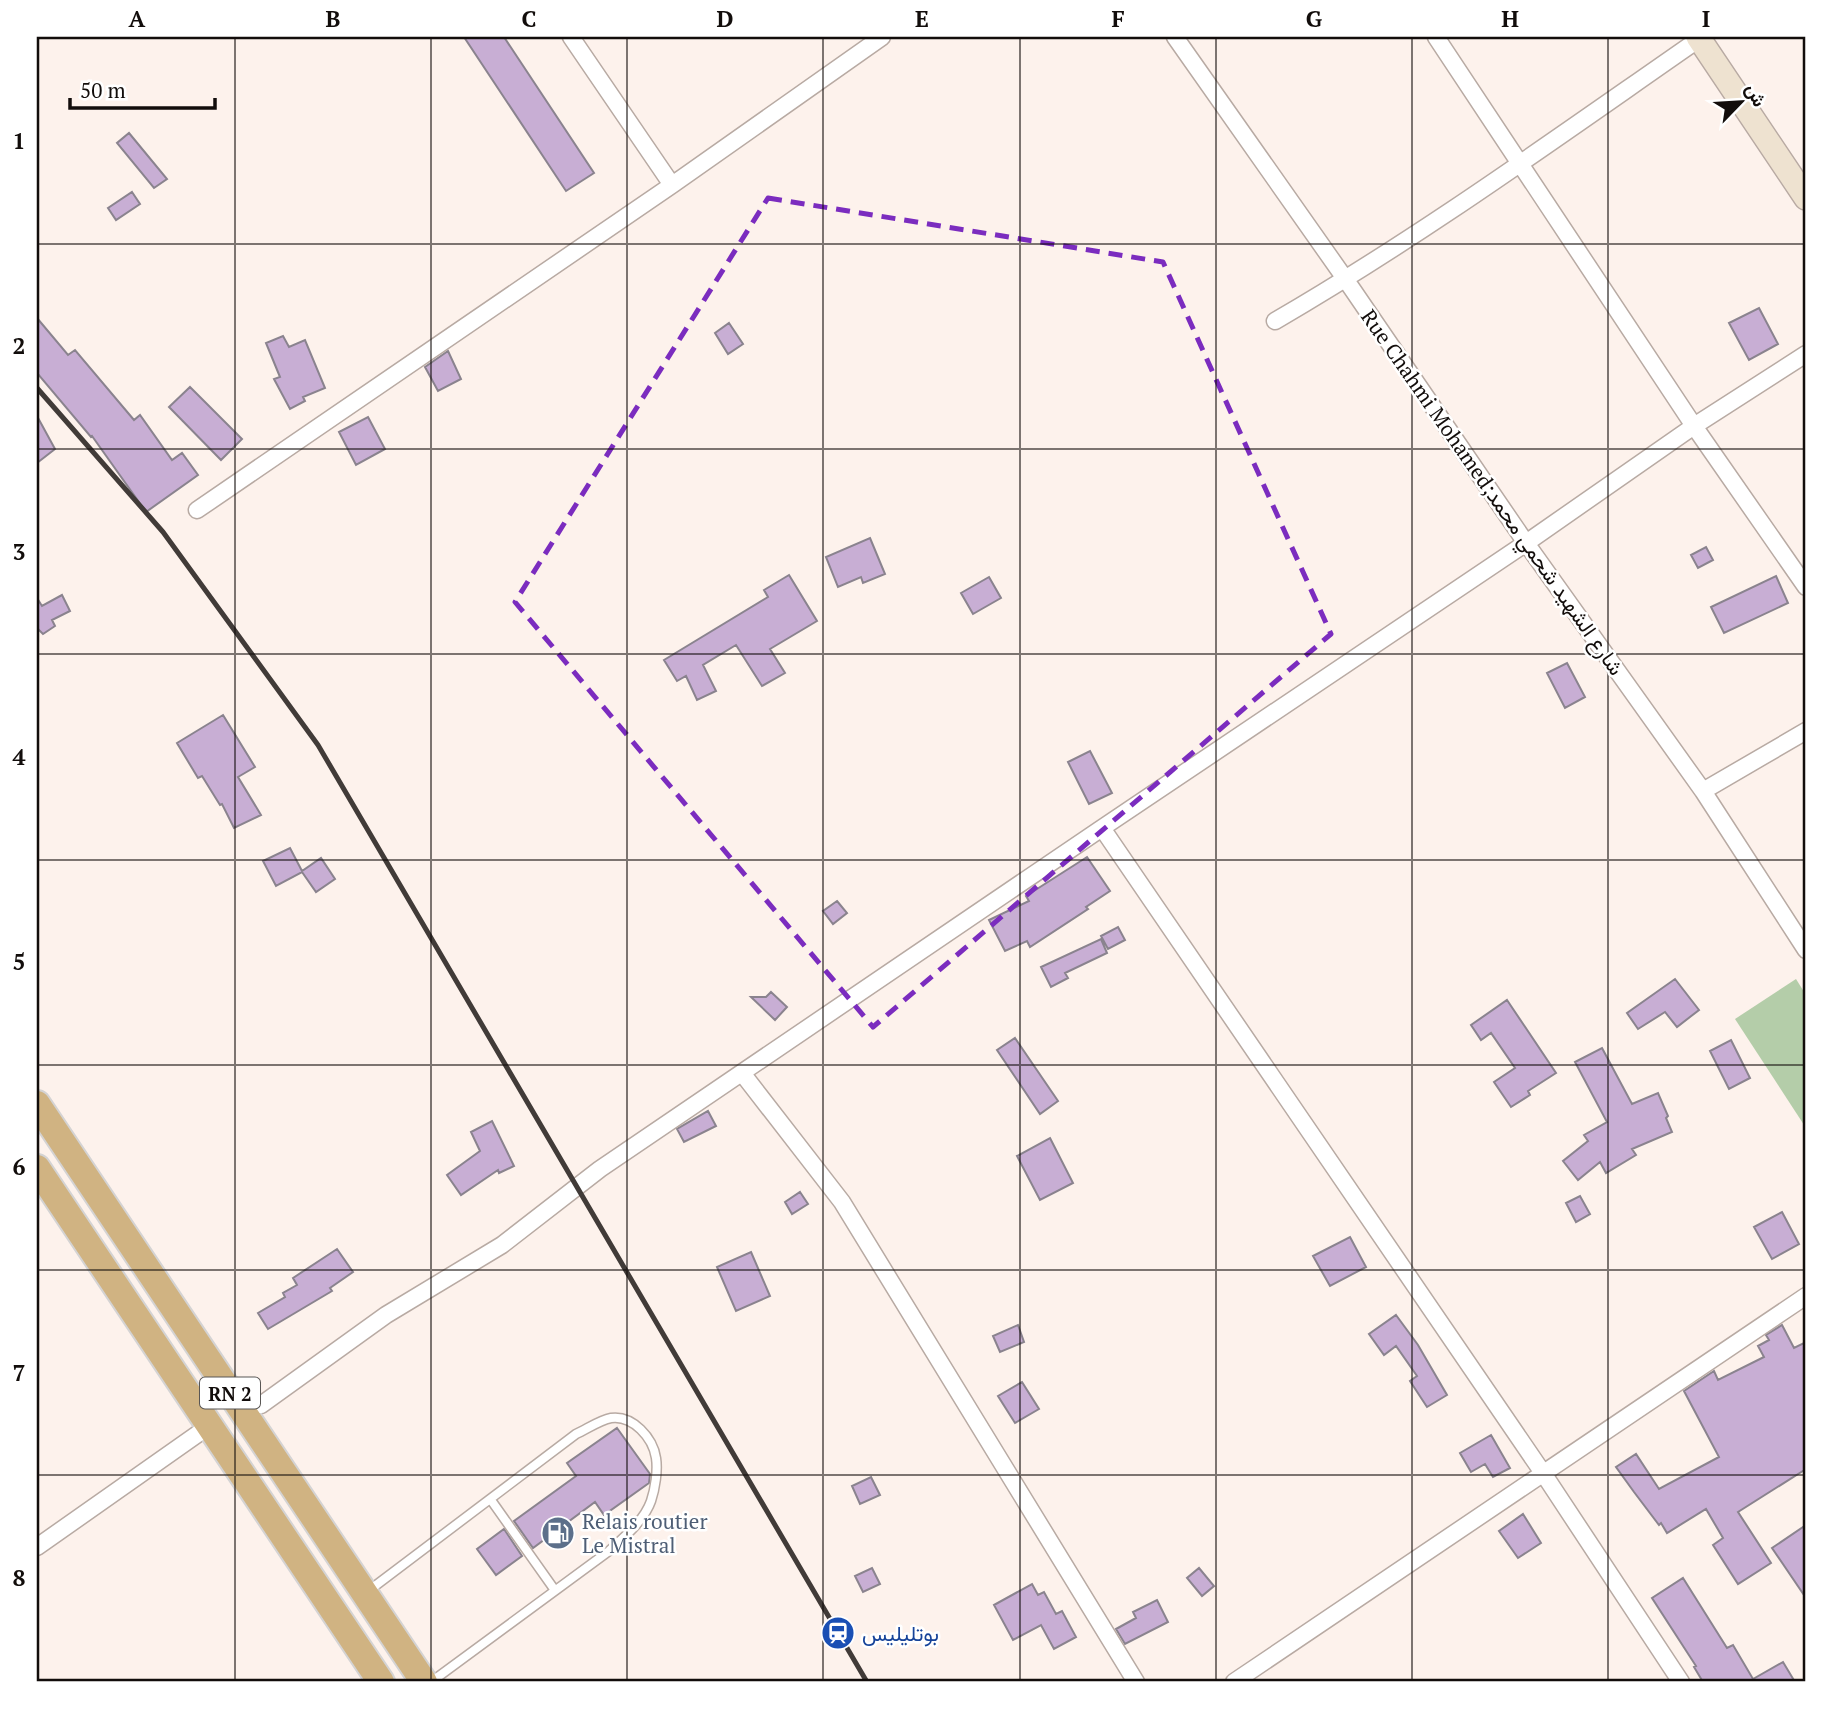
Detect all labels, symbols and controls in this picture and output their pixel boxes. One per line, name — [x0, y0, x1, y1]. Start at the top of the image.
text: A — [129, 3, 146, 34]
text: B — [326, 3, 341, 34]
text: C — [522, 3, 537, 34]
text: D — [717, 3, 734, 34]
text: E — [915, 3, 929, 34]
text: F — [1111, 3, 1125, 34]
text: G — [1306, 3, 1323, 34]
text: H — [1501, 3, 1519, 34]
text: I — [1702, 3, 1710, 34]
scale bar — [70, 66, 215, 110]
north arrow — [1706, 66, 1776, 136]
text: 50 m — [80, 76, 126, 104]
text: ش — [1741, 79, 1773, 110]
text: 1 — [13, 125, 26, 156]
street label: Rue Chahmi Mohamed;شارع الشهيد شحمي محمد — [1352, 304, 1631, 683]
text: 2 — [13, 330, 26, 361]
text: 3 — [13, 536, 26, 567]
text: 4 — [13, 741, 26, 772]
text: 5 — [13, 946, 26, 977]
text: 6 — [13, 1151, 26, 1182]
text: 7 — [13, 1357, 26, 1388]
road number: RN 2 — [200, 1378, 260, 1408]
place label: Relais routier Le Mistral — [582, 1507, 707, 1559]
fuel station icon: Relais routier Le Mistral — [539, 1514, 577, 1552]
text: 8 — [13, 1562, 26, 1593]
station icon: بوتليليس — [819, 1614, 857, 1652]
place label: بوتليليس — [862, 1619, 939, 1647]

